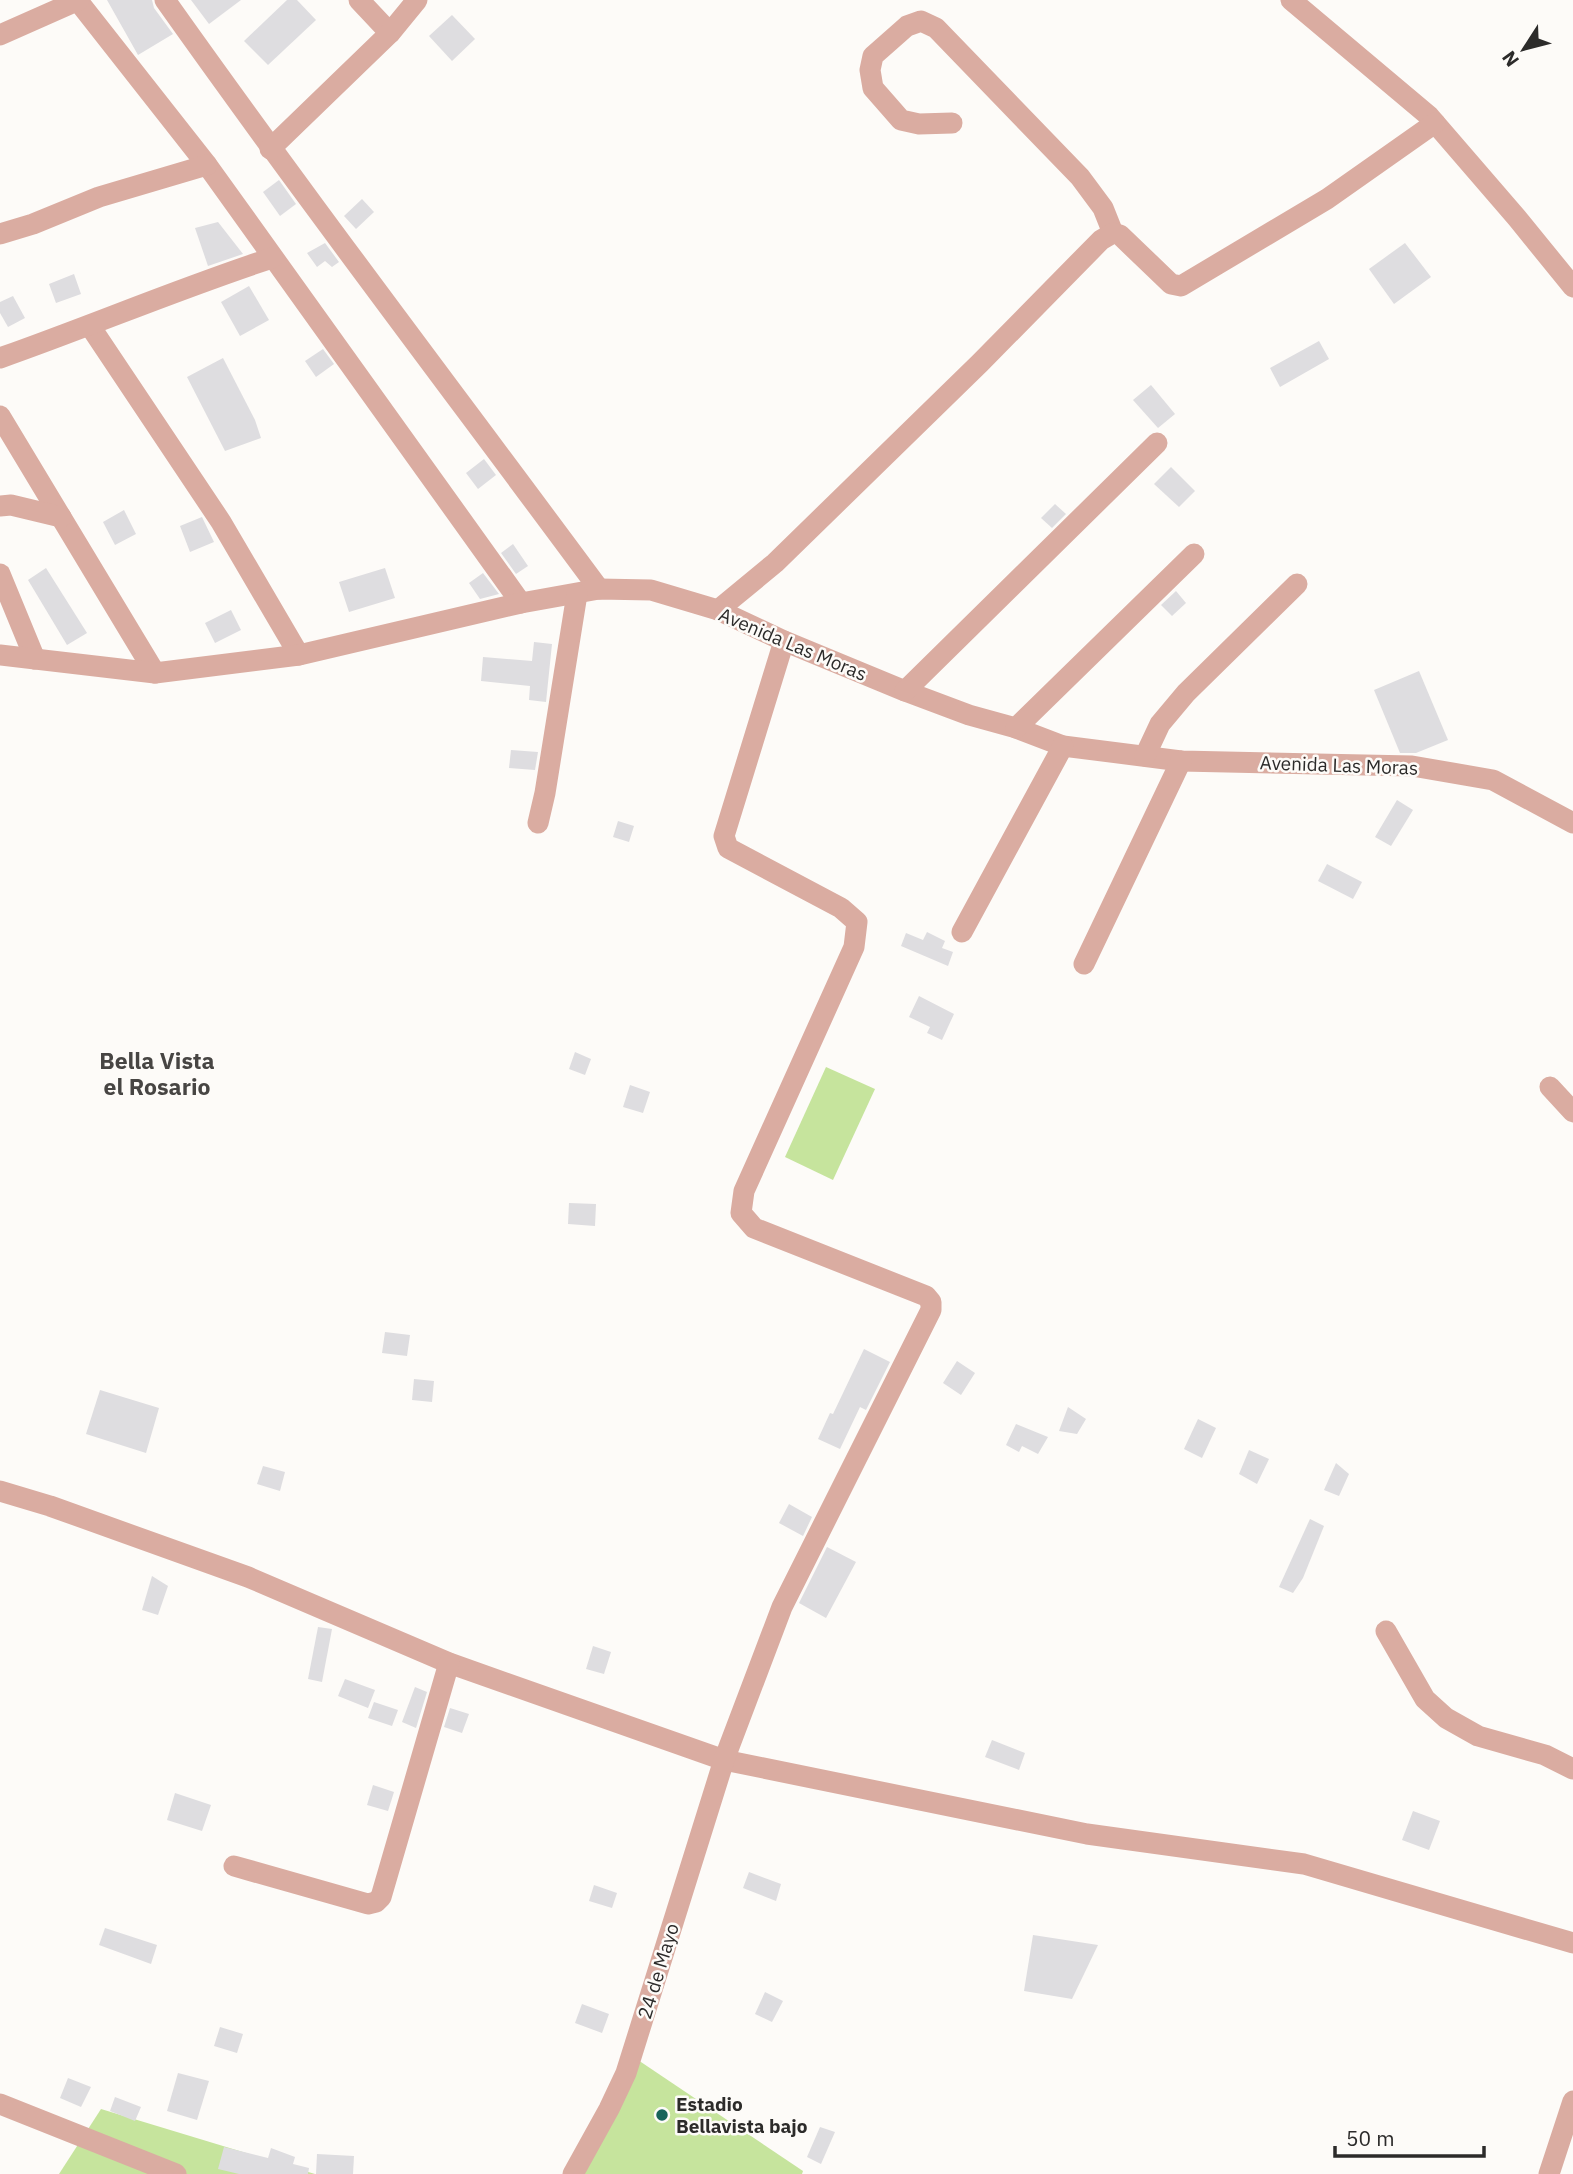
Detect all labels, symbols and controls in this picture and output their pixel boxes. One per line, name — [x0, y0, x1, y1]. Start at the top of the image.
north arrow — [1489, 14, 1559, 84]
text: N — [1496, 46, 1524, 72]
street label: Avenida Las Moras — [715, 602, 871, 686]
street label: Avenida Las Moras — [1259, 750, 1419, 780]
district label: Bella Vista el Rosario — [99, 1045, 215, 1101]
street label: 24 de Mayo — [632, 1920, 684, 2022]
place label: Estadio Bellavista bajo — [676, 2092, 808, 2138]
marker: Estadio Bellavista bajo — [654, 2107, 670, 2123]
scale bar — [1335, 2114, 1484, 2158]
text: 50 m — [1346, 2124, 1395, 2152]

